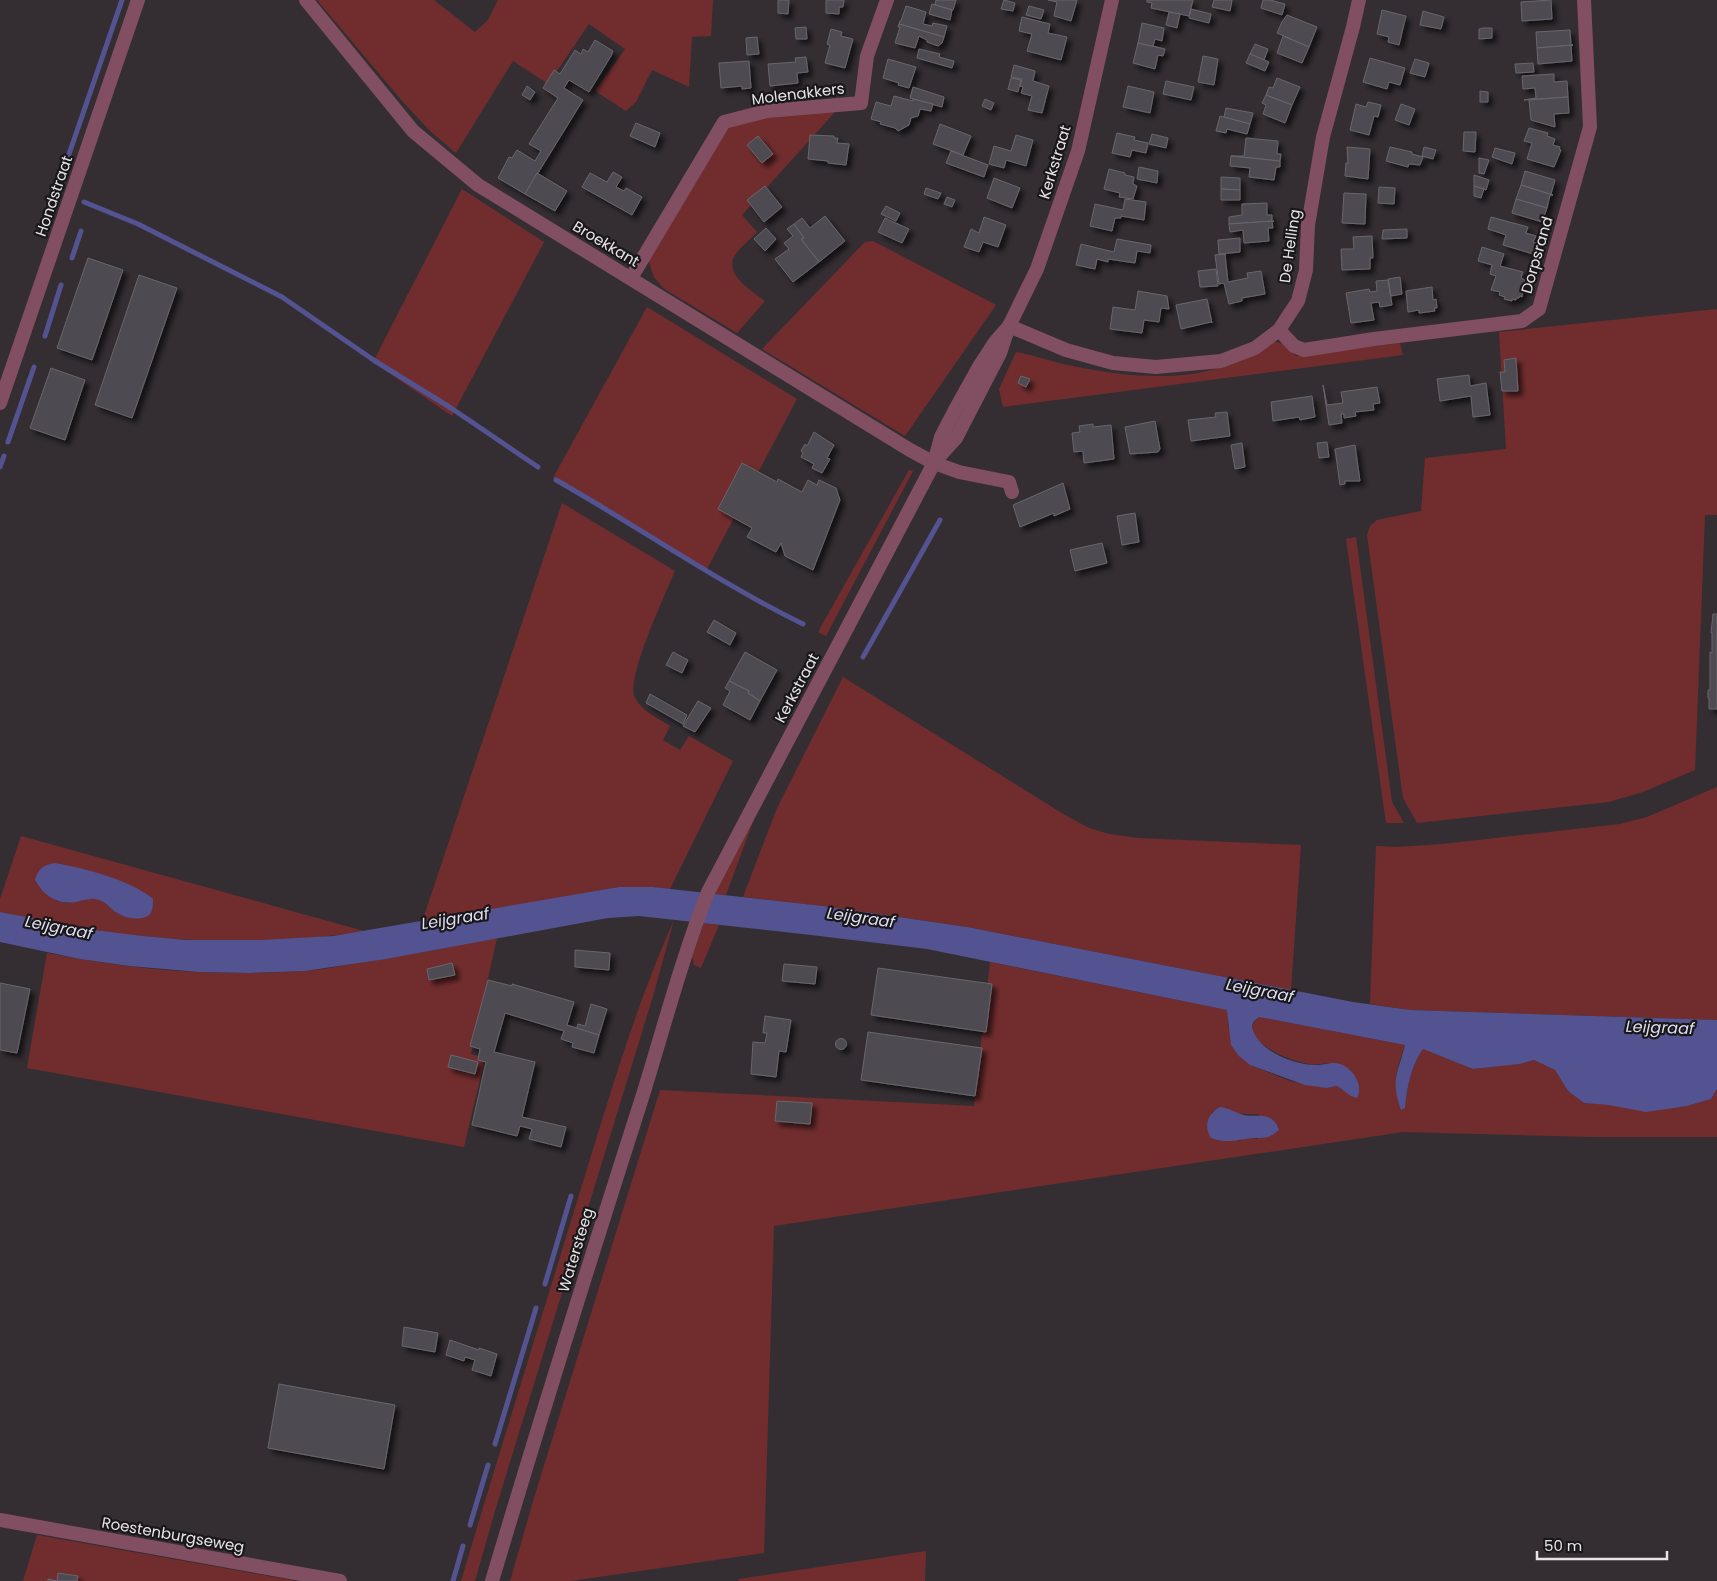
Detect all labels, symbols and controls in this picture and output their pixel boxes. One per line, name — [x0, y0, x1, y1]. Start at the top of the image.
street label: Molenakkers — [750, 77, 846, 110]
street label: Kerkstraat — [1033, 122, 1076, 201]
street label: Hondstraat — [30, 153, 77, 239]
street label: De Helling — [1274, 208, 1305, 284]
street label: Dorpsrand — [1516, 214, 1558, 296]
street label: Broekkant — [569, 215, 644, 272]
street label: Kerkstraat — [769, 649, 824, 726]
water label: Leijgraaf — [825, 901, 898, 934]
water label: Leijgraaf — [419, 902, 492, 935]
water label: Leijgraaf — [23, 910, 96, 946]
water label: Leijgraaf — [1224, 973, 1297, 1009]
water label: Leijgraaf — [1625, 1015, 1696, 1040]
street label: Watersteeg — [553, 1205, 598, 1295]
street label: Roestenburgseweg — [100, 1512, 246, 1557]
scale bar — [1537, 1528, 1667, 1560]
text: 50 m — [1544, 1535, 1582, 1556]

